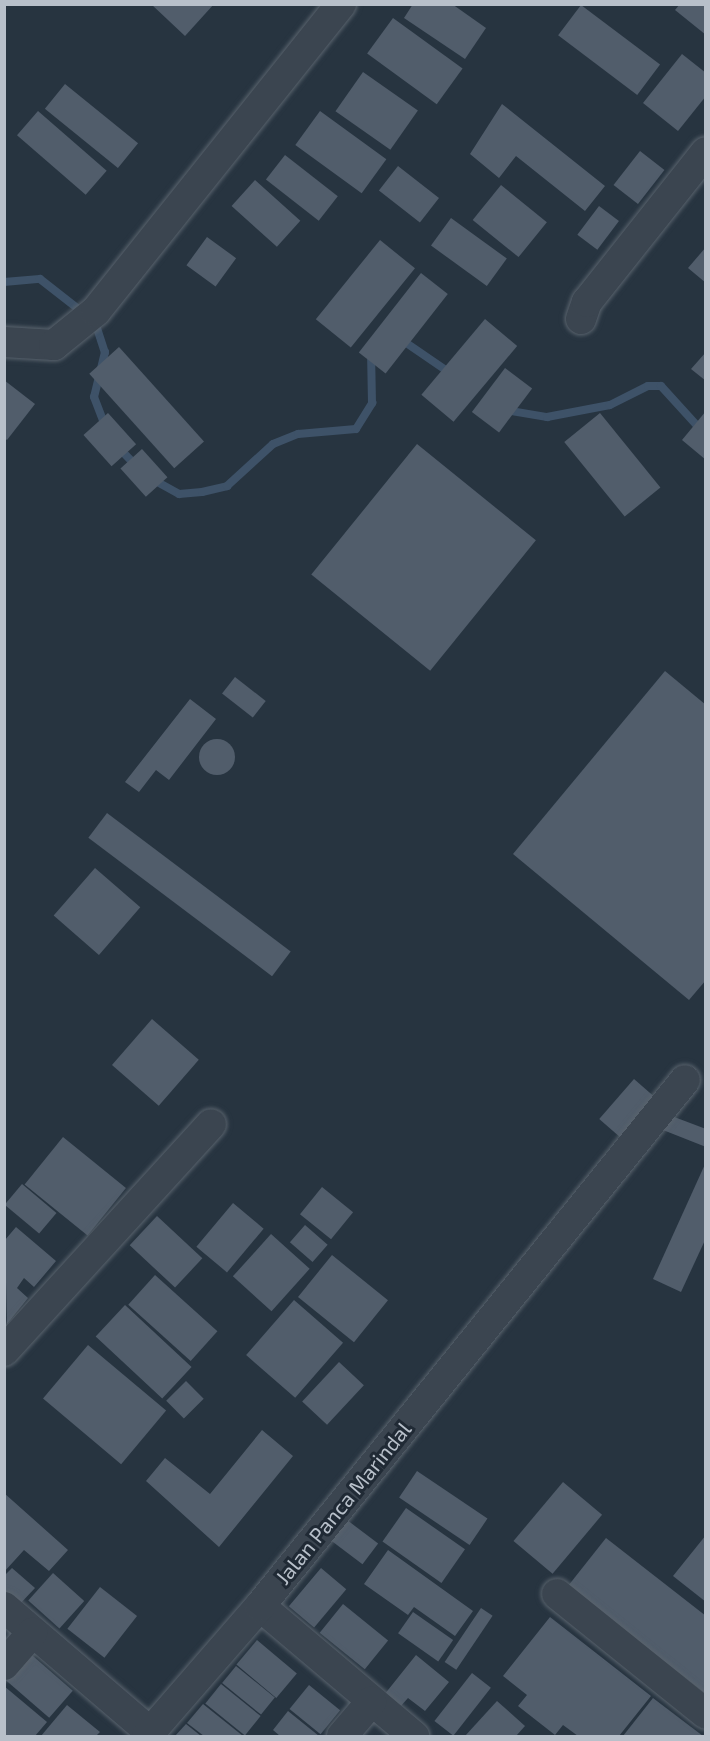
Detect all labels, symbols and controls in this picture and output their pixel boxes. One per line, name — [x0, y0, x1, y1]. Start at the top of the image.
street label: Jalan Panca Marindal — [270, 1417, 416, 1589]

